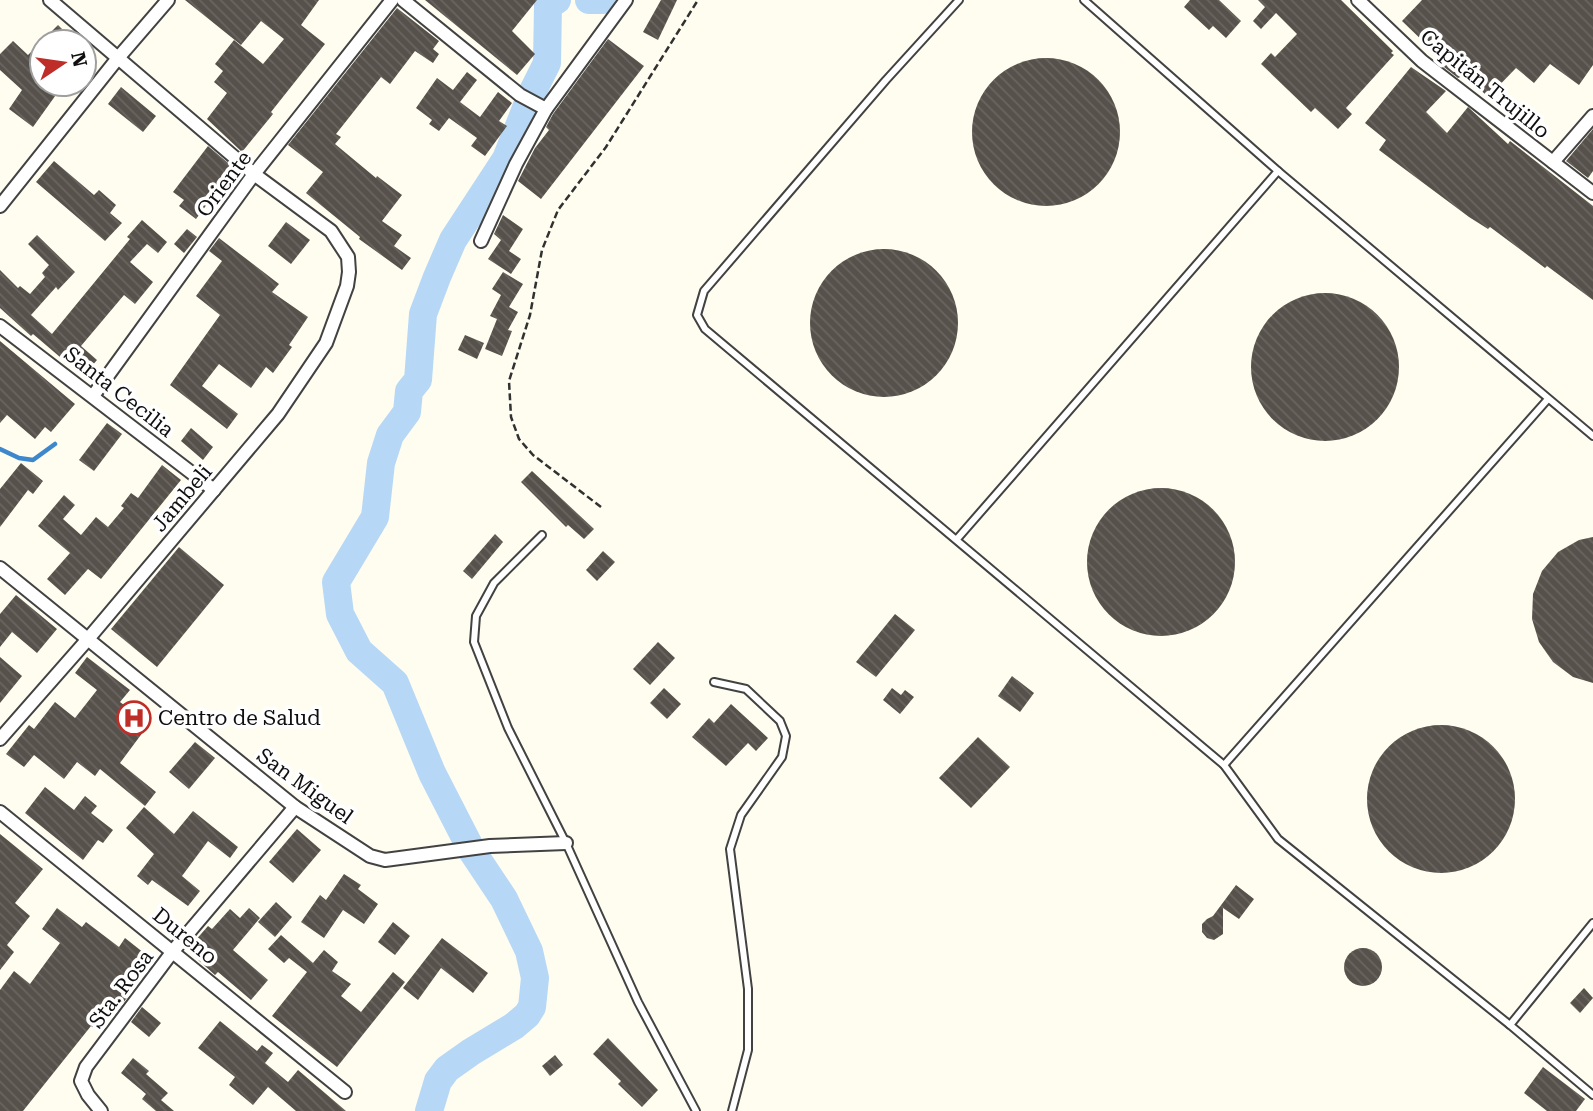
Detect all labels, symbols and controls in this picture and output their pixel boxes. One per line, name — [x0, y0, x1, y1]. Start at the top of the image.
street label: Capitán Trujillo — [1416, 25, 1554, 143]
north arrow — [28, 28, 98, 98]
text: N — [66, 50, 92, 69]
street label: Oriente — [191, 146, 257, 222]
street label: Santa Cecilia — [59, 342, 179, 443]
street label: Jambeli — [147, 460, 217, 536]
hospital icon: Centro de Salud — [115, 699, 153, 737]
place label: Centro de Salud — [158, 706, 321, 730]
street label: San Miguel — [252, 743, 358, 829]
street label: Dureno — [148, 903, 222, 969]
street label: Sta. Rosa — [84, 945, 158, 1033]

